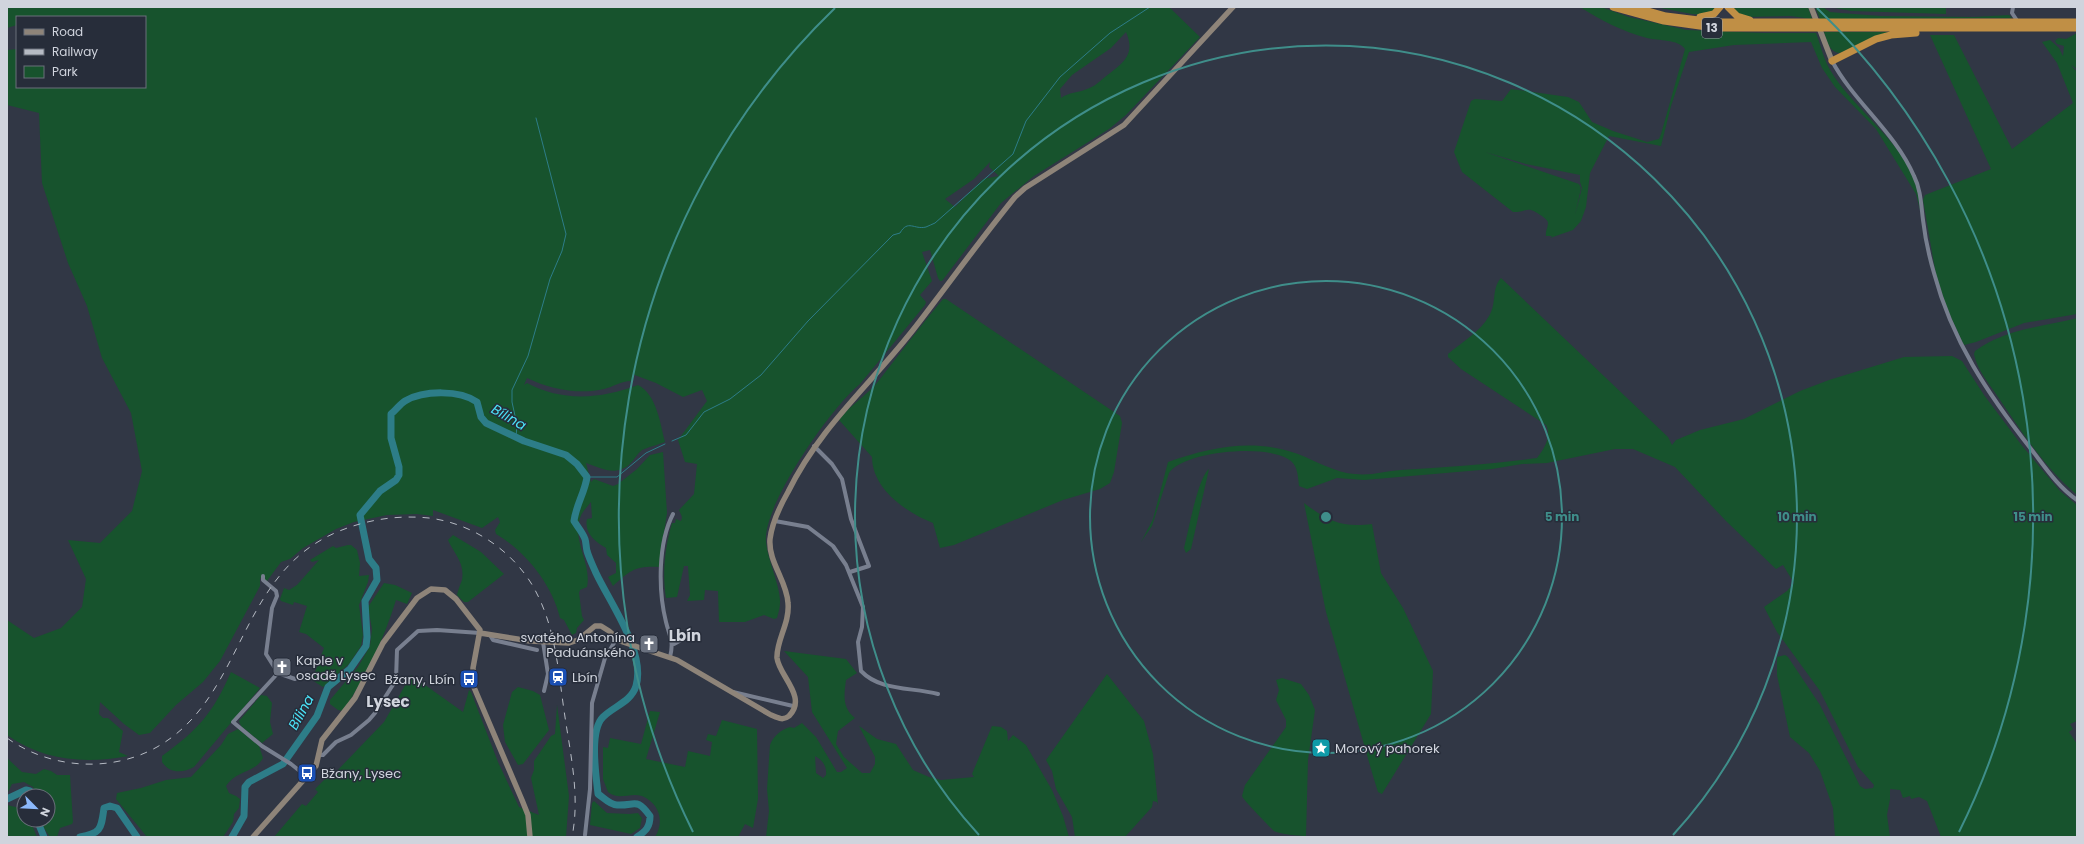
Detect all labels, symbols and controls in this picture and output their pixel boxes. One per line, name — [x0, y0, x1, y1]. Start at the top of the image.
legend — [16, 16, 146, 88]
road number: 13 — [1702, 18, 1722, 38]
text: Road — [52, 23, 83, 40]
text: Railway — [52, 43, 98, 60]
text: Park — [52, 63, 79, 80]
water label: Bílina — [488, 399, 531, 435]
text: 5 min — [1545, 508, 1579, 525]
text: 10 min — [1777, 508, 1817, 525]
text: 15 min — [2013, 508, 2053, 525]
centre of rings — [1319, 510, 1333, 524]
district label: Lbín — [669, 625, 701, 646]
place label: svatého Antonína Paduánského — [520, 628, 635, 662]
church icon: svatého Antonína Paduánského — [638, 633, 660, 655]
place label: Kaple v osadě Lysec — [296, 651, 376, 685]
church icon: Kaple v osadě Lysec — [271, 656, 293, 678]
station icon: Lbín — [547, 666, 569, 688]
bus stop icon: Bžany, Lbín — [458, 668, 480, 690]
place label: Lbín — [572, 668, 598, 687]
place label: Bžany, Lbín — [385, 670, 455, 689]
water label: Bílina — [283, 690, 319, 733]
district label: Lysec — [366, 691, 410, 712]
place icon: Morový pahorek — [1310, 737, 1332, 759]
place label: Morový pahorek — [1335, 739, 1440, 758]
bus stop icon: Bžany, Lysec — [296, 762, 318, 784]
place label: Bžany, Lysec — [321, 764, 401, 783]
north arrow — [16, 788, 56, 828]
text: N — [36, 805, 54, 819]

